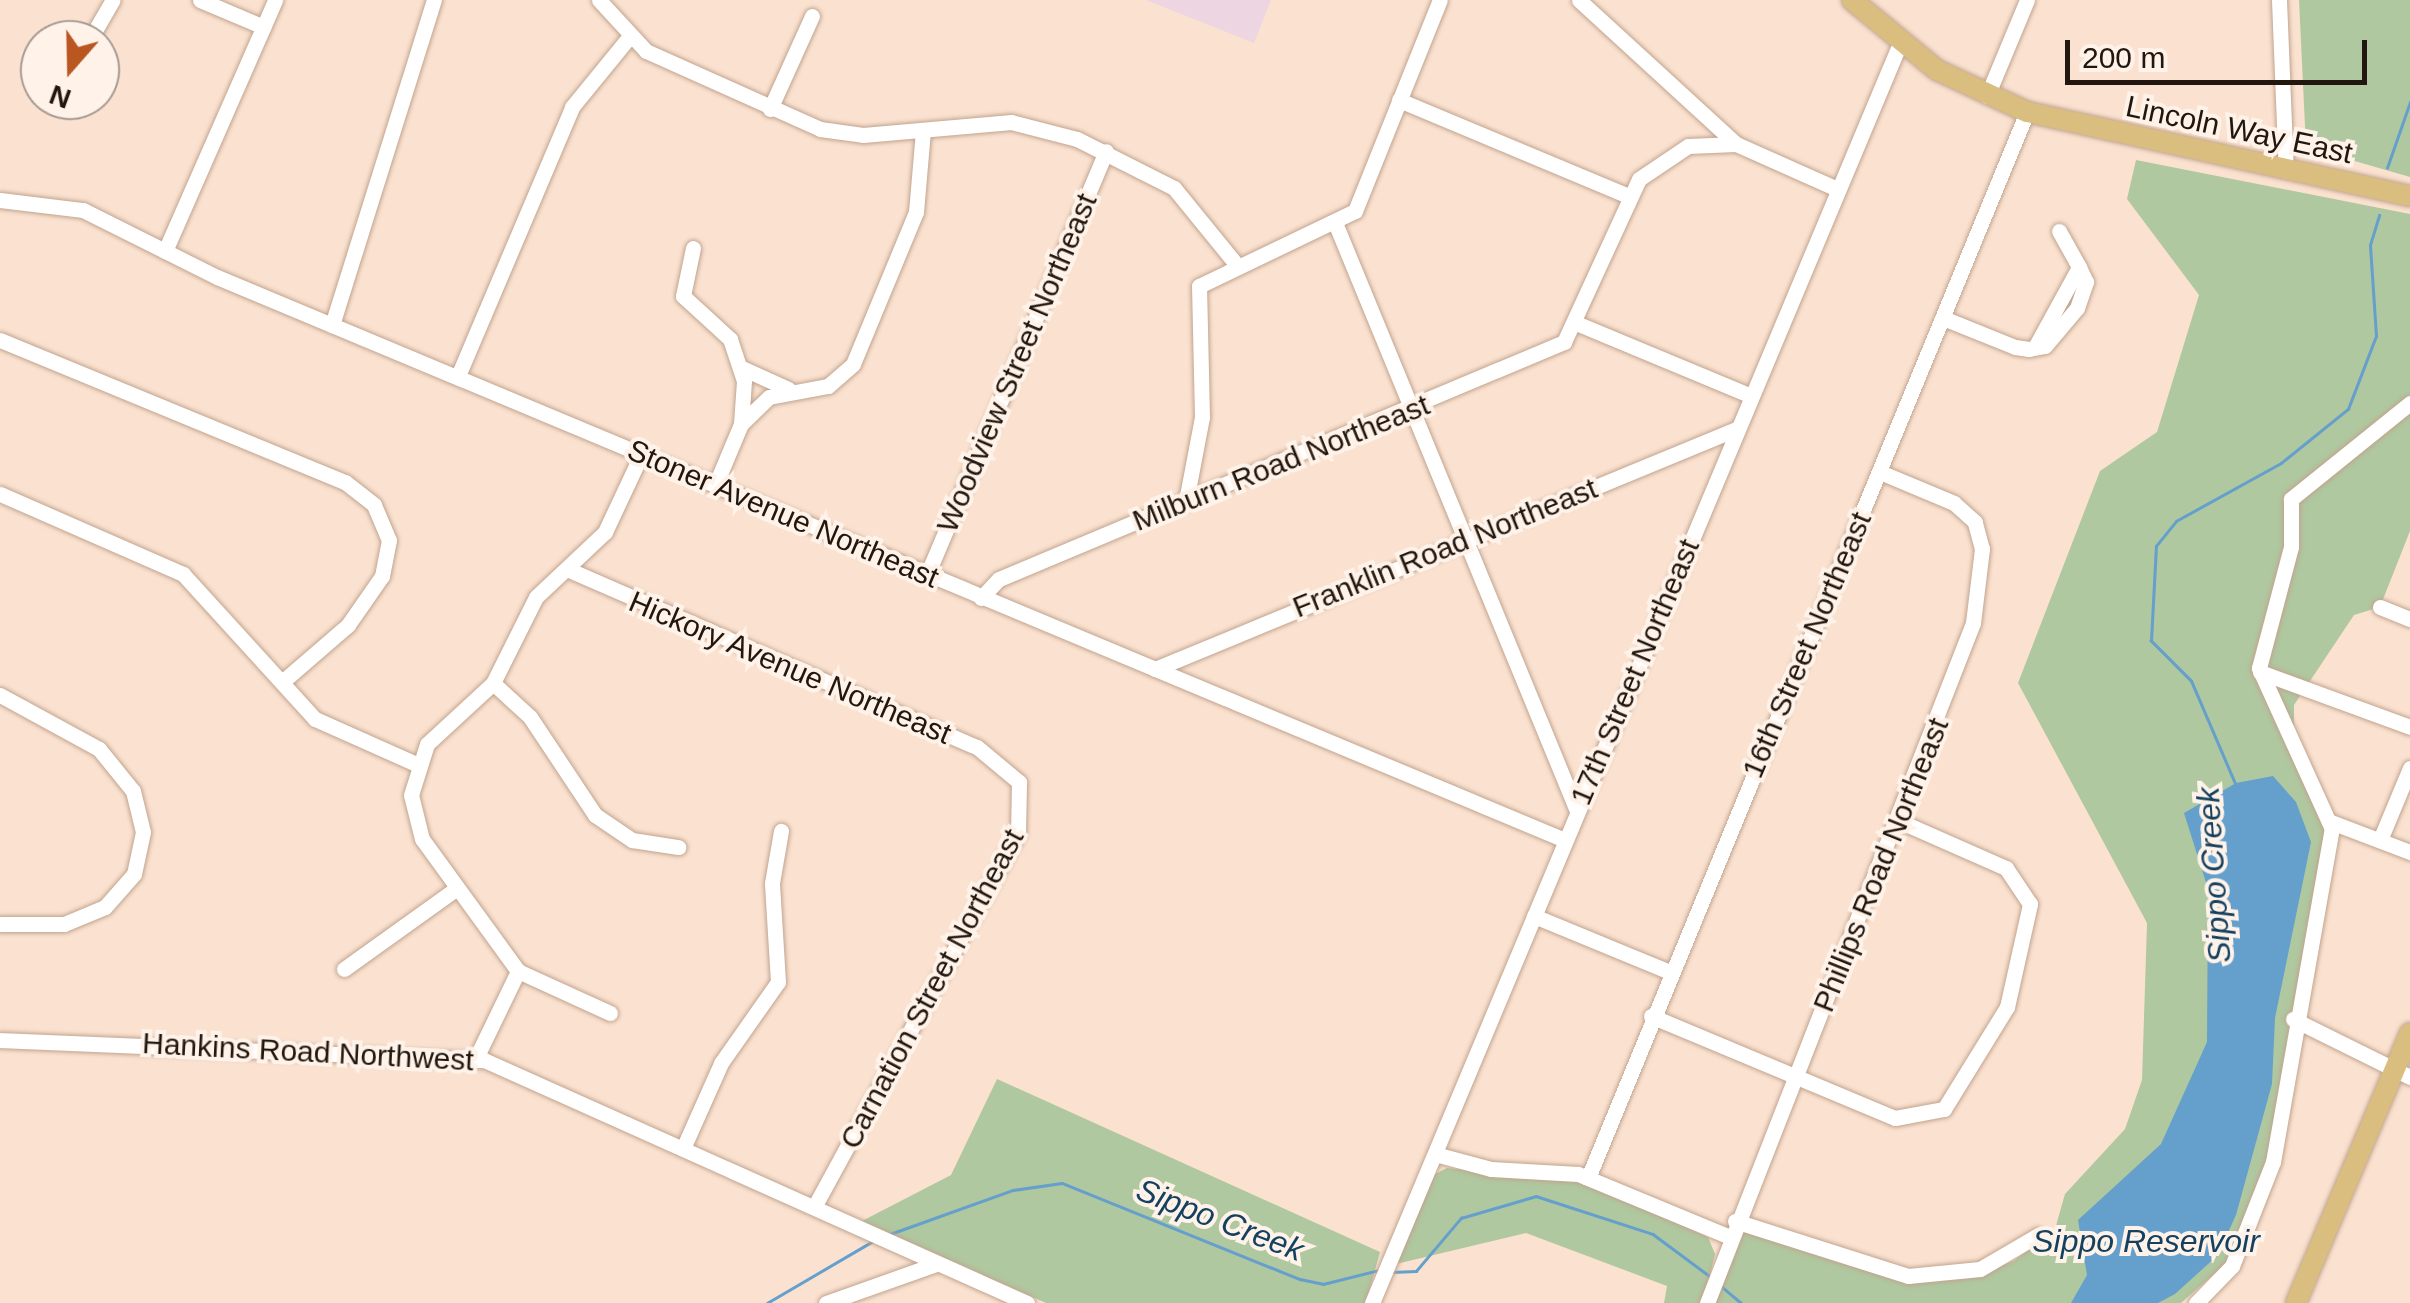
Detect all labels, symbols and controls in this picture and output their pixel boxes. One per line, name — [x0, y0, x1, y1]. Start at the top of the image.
north arrow — [20, 20, 120, 120]
scale bar — [2070, 20, 2372, 82]
text: 200 m — [2082, 41, 2165, 74]
text: N — [45, 79, 75, 115]
street label: Lincoln Way East — [2122, 88, 2356, 172]
street label: Woodview Street Northeast — [929, 188, 1105, 538]
street label: Milburn Road Northeast — [1127, 387, 1435, 539]
street label: Stoner Avenue Northeast — [621, 432, 945, 596]
street label: Franklin Road Northeast — [1288, 470, 1602, 626]
street label: 16th Street Northeast — [1735, 507, 1879, 783]
street label: 17th Street Northeast — [1563, 534, 1707, 810]
street label: Hickory Avenue Northeast — [623, 583, 957, 753]
street label: Phillips Road Northeast — [1806, 713, 1956, 1017]
water label: Sippo Creek — [2189, 786, 2239, 964]
street label: Carnation Street Northeast — [832, 823, 1032, 1155]
street label: Hankins Road Northwest — [141, 1025, 475, 1079]
water label: Sippo Creek — [1131, 1171, 1309, 1269]
water label: Sippo Reservoir — [2032, 1222, 2260, 1260]

